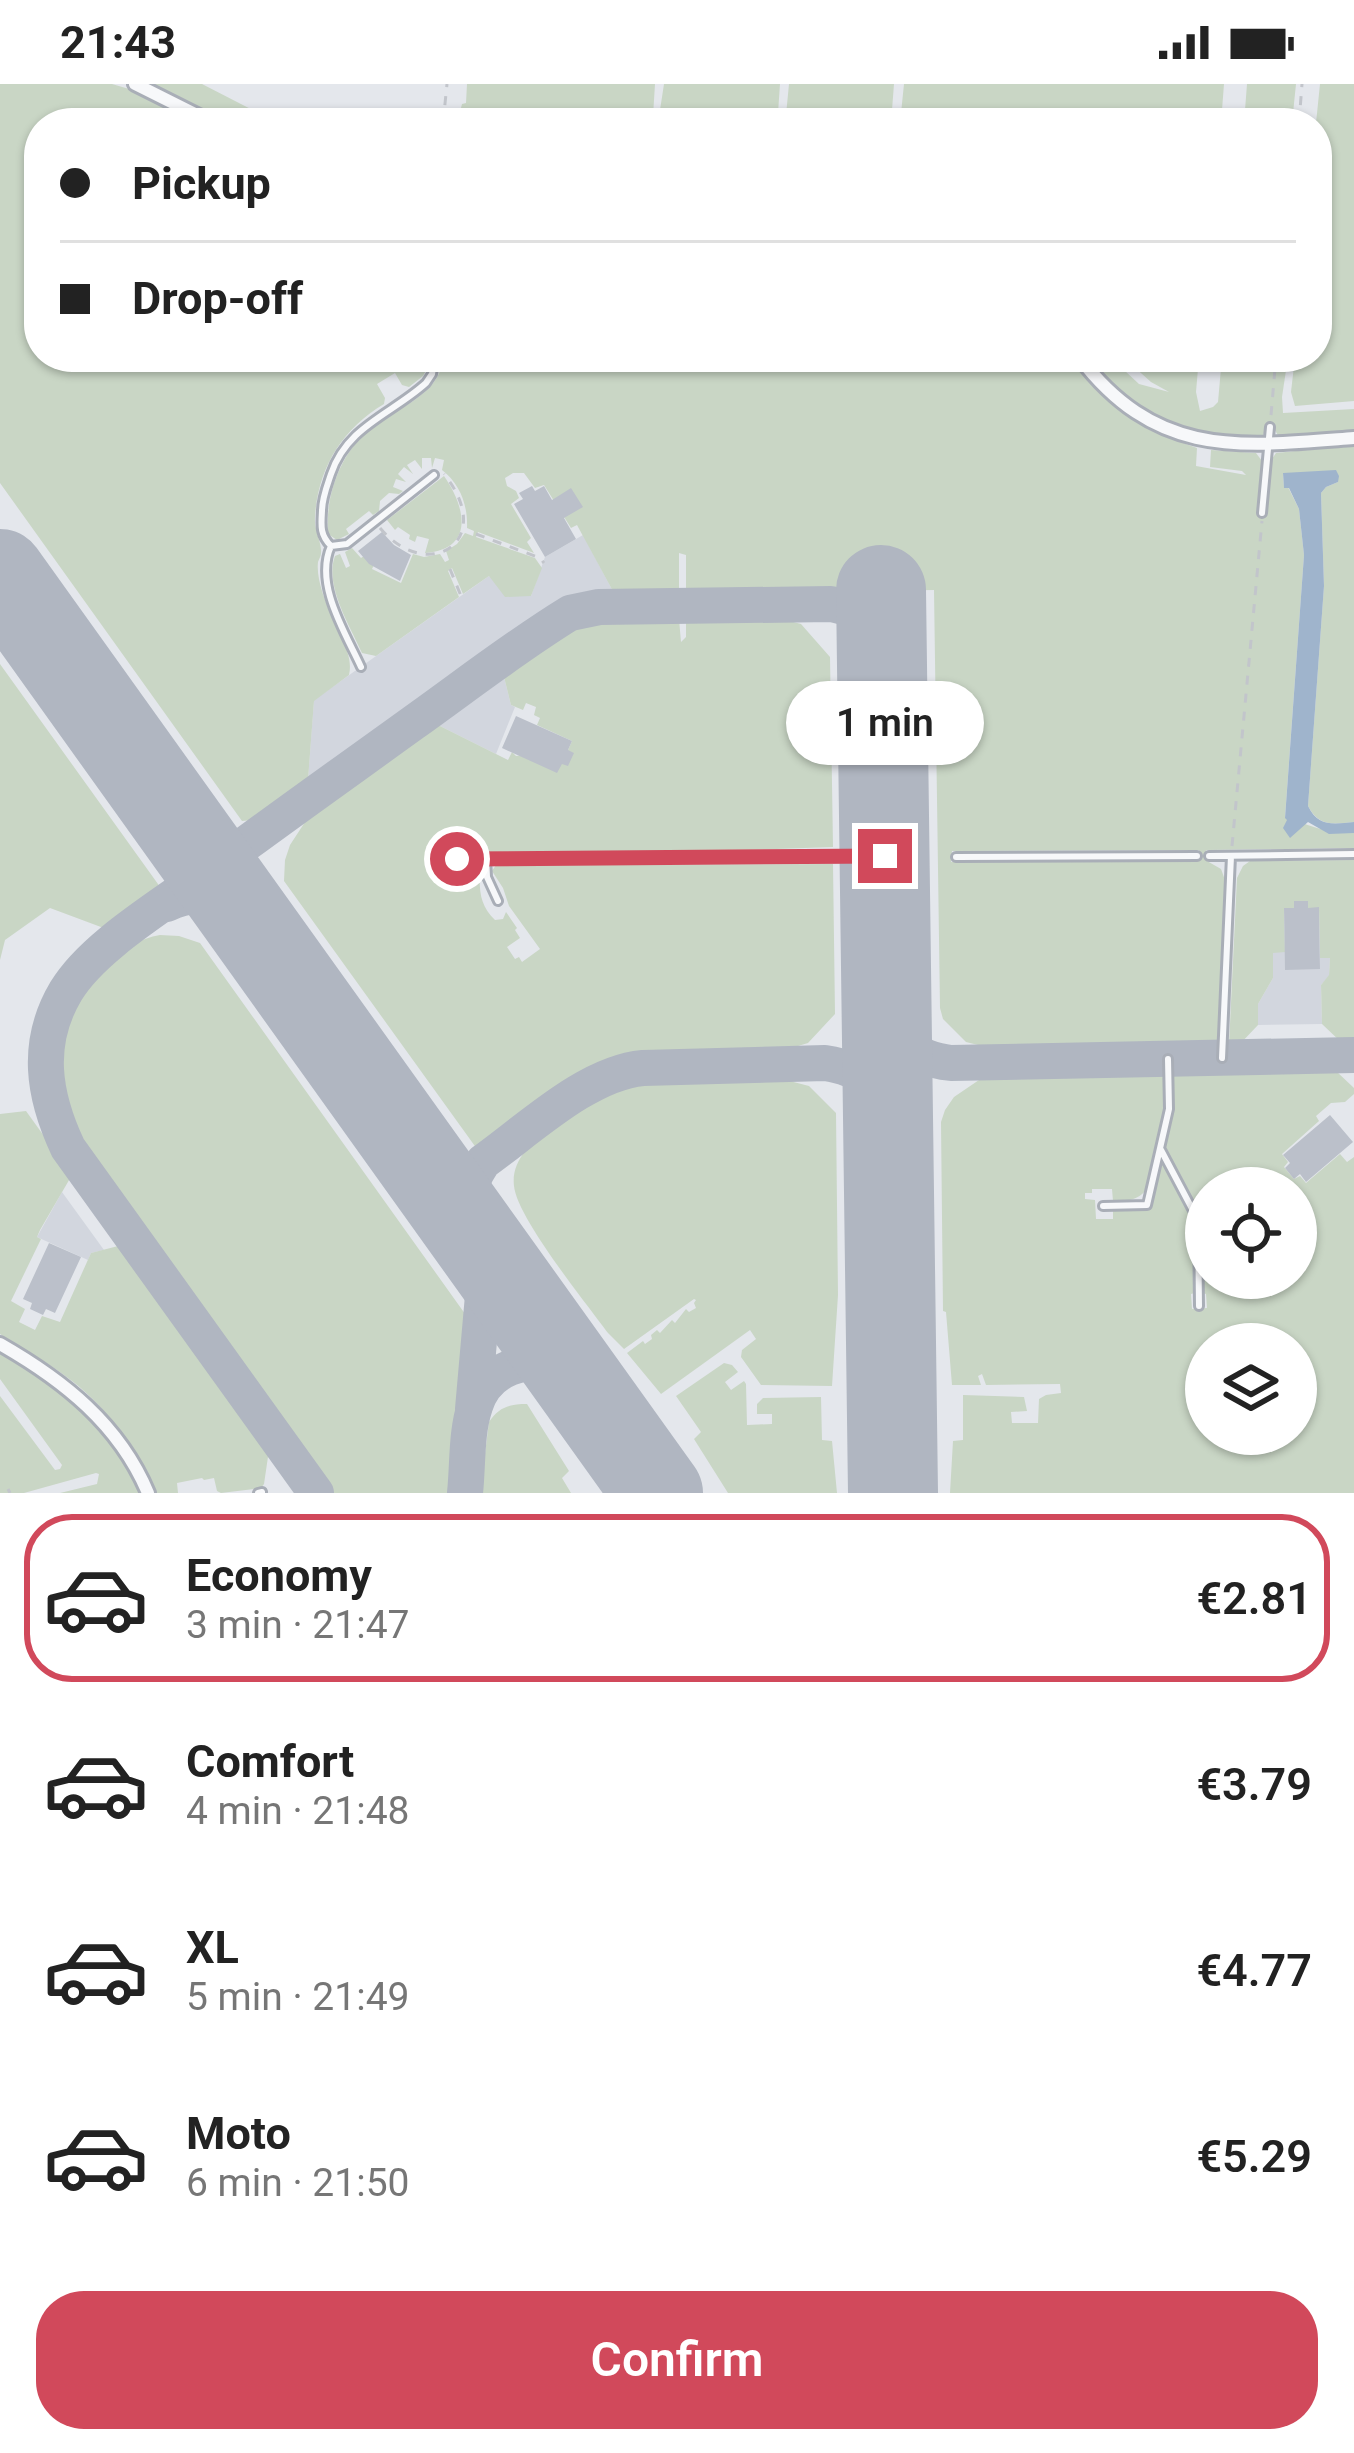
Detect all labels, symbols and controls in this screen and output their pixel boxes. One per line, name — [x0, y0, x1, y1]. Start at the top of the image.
text: 21:43 — [60, 16, 176, 69]
text: Pickup — [132, 157, 271, 210]
text: Drop-off — [132, 272, 303, 325]
callout: 1 min — [786, 682, 984, 766]
text: 1 min — [836, 700, 934, 746]
route end — [858, 829, 912, 883]
route start — [430, 832, 484, 886]
map controls — [1185, 1167, 1317, 1455]
button: locate — [1185, 1167, 1317, 1299]
button: layers — [1185, 1323, 1317, 1455]
icon: car — [42, 1544, 150, 1652]
text: Economy — [186, 1549, 372, 1602]
text: €2.81 — [1196, 1572, 1312, 1625]
text: 3 min · 21:47 — [186, 1602, 409, 1648]
icon: car — [42, 1730, 150, 1838]
text: Comfort — [186, 1735, 354, 1788]
text: €3.79 — [1196, 1758, 1312, 1811]
text: 4 min · 21:48 — [186, 1788, 409, 1834]
icon: car — [42, 1916, 150, 2024]
text: XL — [186, 1921, 239, 1974]
text: €4.77 — [1196, 1944, 1312, 1997]
text: 5 min · 21:49 — [186, 1974, 409, 2020]
icon: car — [42, 2102, 150, 2210]
text: Moto — [186, 2107, 291, 2160]
text: €5.29 — [1196, 2130, 1312, 2183]
text: 6 min · 21:50 — [186, 2160, 409, 2206]
button: Confirm — [36, 2291, 1318, 2429]

